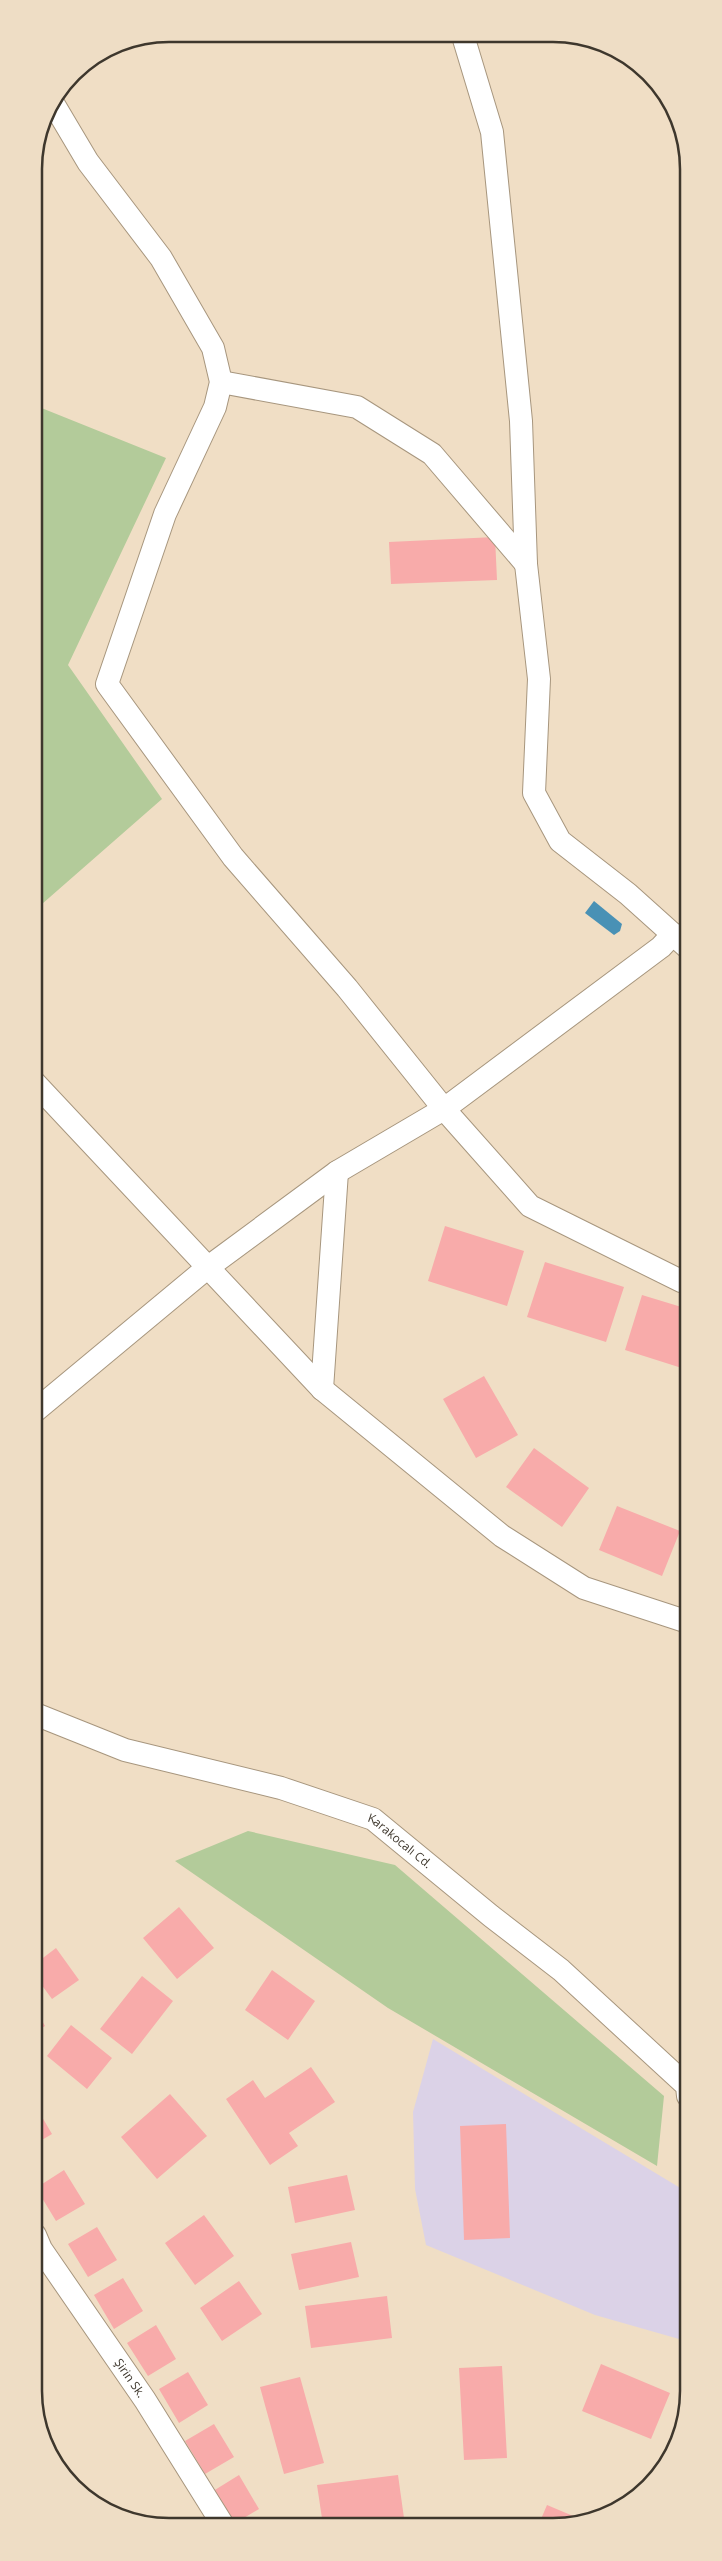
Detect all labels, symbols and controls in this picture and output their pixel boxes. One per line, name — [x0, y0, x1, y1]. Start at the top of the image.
street label: Karakocalı Cd. — [366, 1809, 436, 1872]
street label: Şirin Sk. — [111, 2355, 150, 2401]

